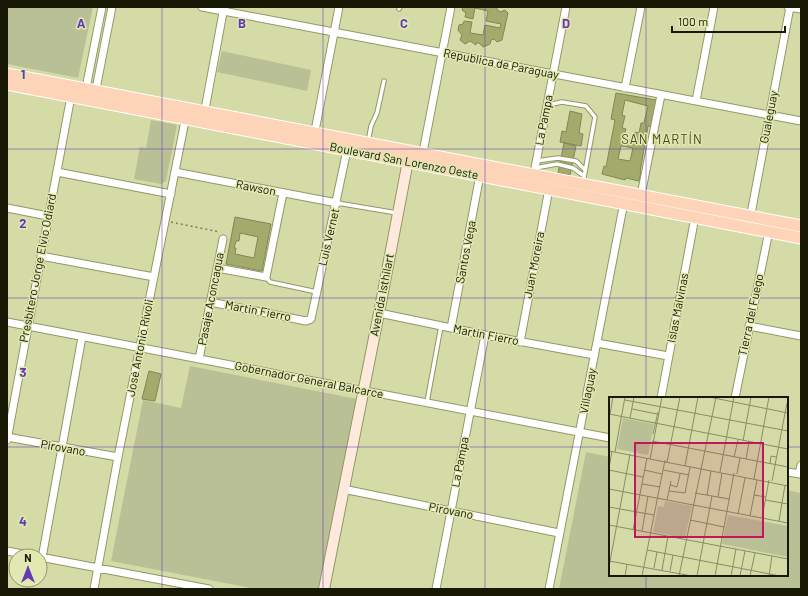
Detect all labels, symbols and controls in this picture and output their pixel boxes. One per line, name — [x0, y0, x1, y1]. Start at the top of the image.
scale bar — [672, 8, 785, 34]
text: 100 m — [678, 14, 708, 28]
text: A — [77, 15, 86, 31]
text: B — [238, 15, 246, 31]
text: C — [400, 15, 408, 31]
text: D — [562, 15, 570, 31]
street label: Republica de Paraguay — [442, 45, 561, 81]
text: 1 — [21, 66, 25, 82]
street label: Gualeguay — [756, 89, 780, 144]
street label: La Pampa — [531, 93, 555, 146]
district label: SAN MARTÍN — [621, 131, 703, 147]
street label: Boulevard San Lorenzo Oeste — [329, 139, 480, 181]
street label: Rawson — [235, 176, 277, 198]
street label: Presbítero Jorge Elvio Odiard — [16, 192, 58, 343]
street label: Luis Vernet — [315, 207, 341, 267]
text: 2 — [19, 215, 27, 231]
street label: Santos Vega — [452, 219, 478, 285]
street label: Juan Moreira — [520, 230, 546, 299]
street label: Pasaje Aconcagua — [194, 251, 226, 347]
street label: Avenida Isthilart — [366, 252, 396, 337]
street label: Islas Malvinas — [663, 272, 691, 344]
street label: Tierra del Fuego — [734, 272, 766, 357]
street label: Martin Fierro — [224, 297, 292, 323]
street label: José Antonio Rívoli — [123, 298, 155, 398]
street label: Martín Fierro — [452, 321, 520, 347]
street label: Gobernador General Balcarce — [234, 358, 385, 400]
text: 3 — [19, 364, 27, 380]
street label: Villaguay — [576, 366, 598, 415]
inset map — [609, 397, 788, 576]
street label: La Pampa — [447, 435, 471, 488]
street label: Pirovano — [40, 436, 87, 458]
street label: Pirovano — [428, 499, 475, 521]
text: 4 — [19, 513, 27, 529]
north arrow — [8, 548, 48, 588]
text: N — [24, 551, 32, 564]

